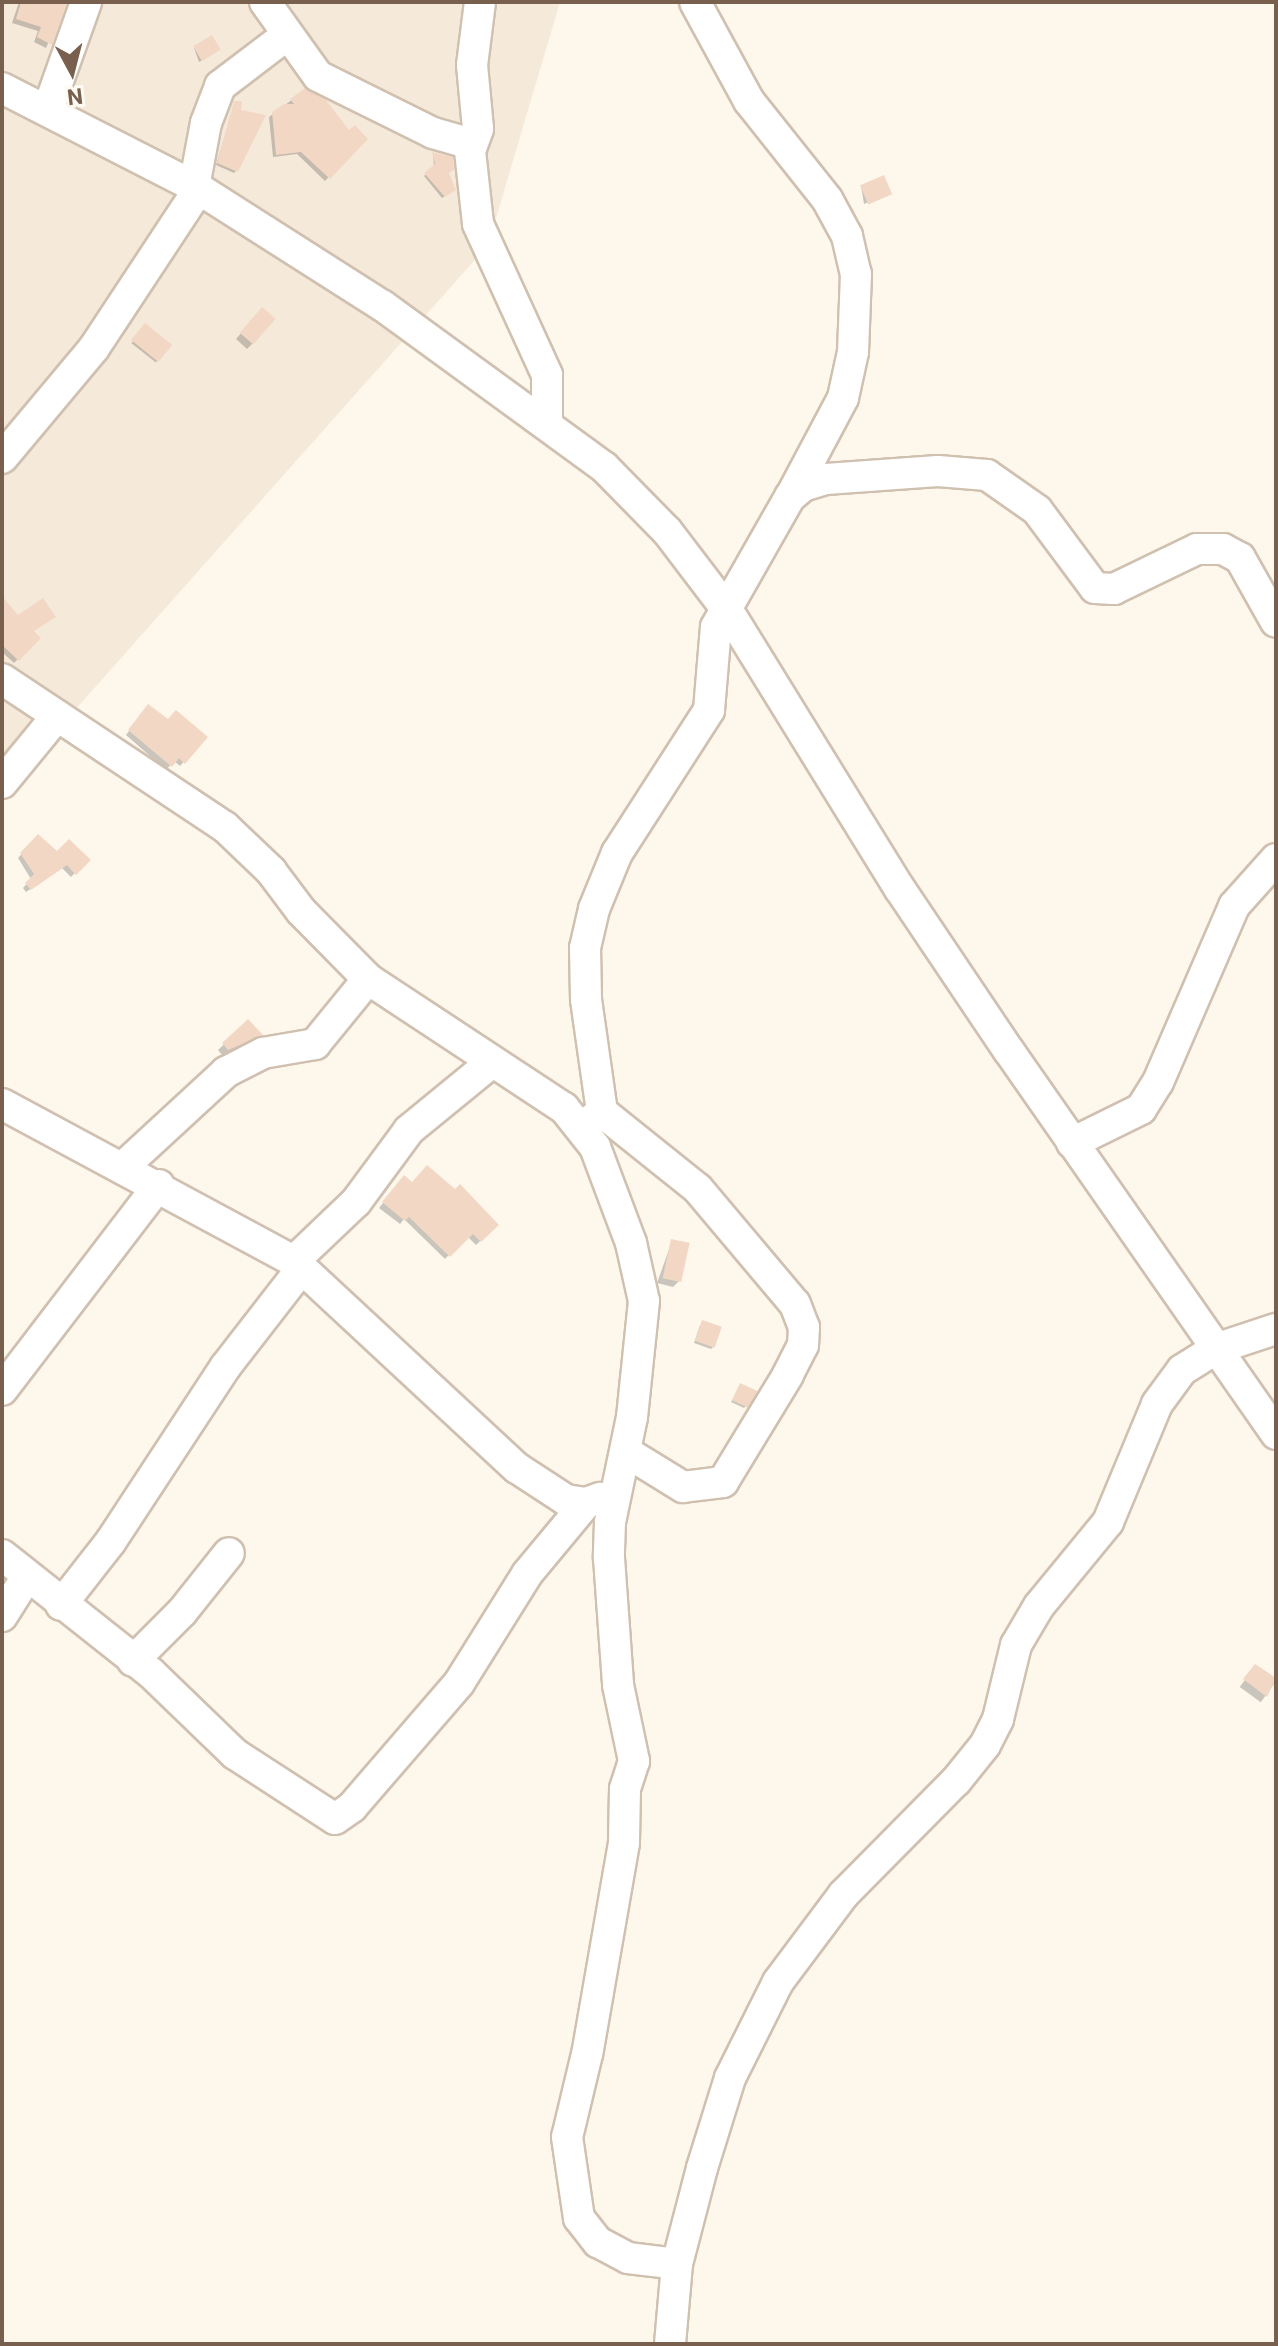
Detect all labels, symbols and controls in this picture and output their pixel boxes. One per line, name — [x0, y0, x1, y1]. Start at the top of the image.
north arrow — [32, 32, 112, 112]
text: N — [66, 83, 84, 110]

